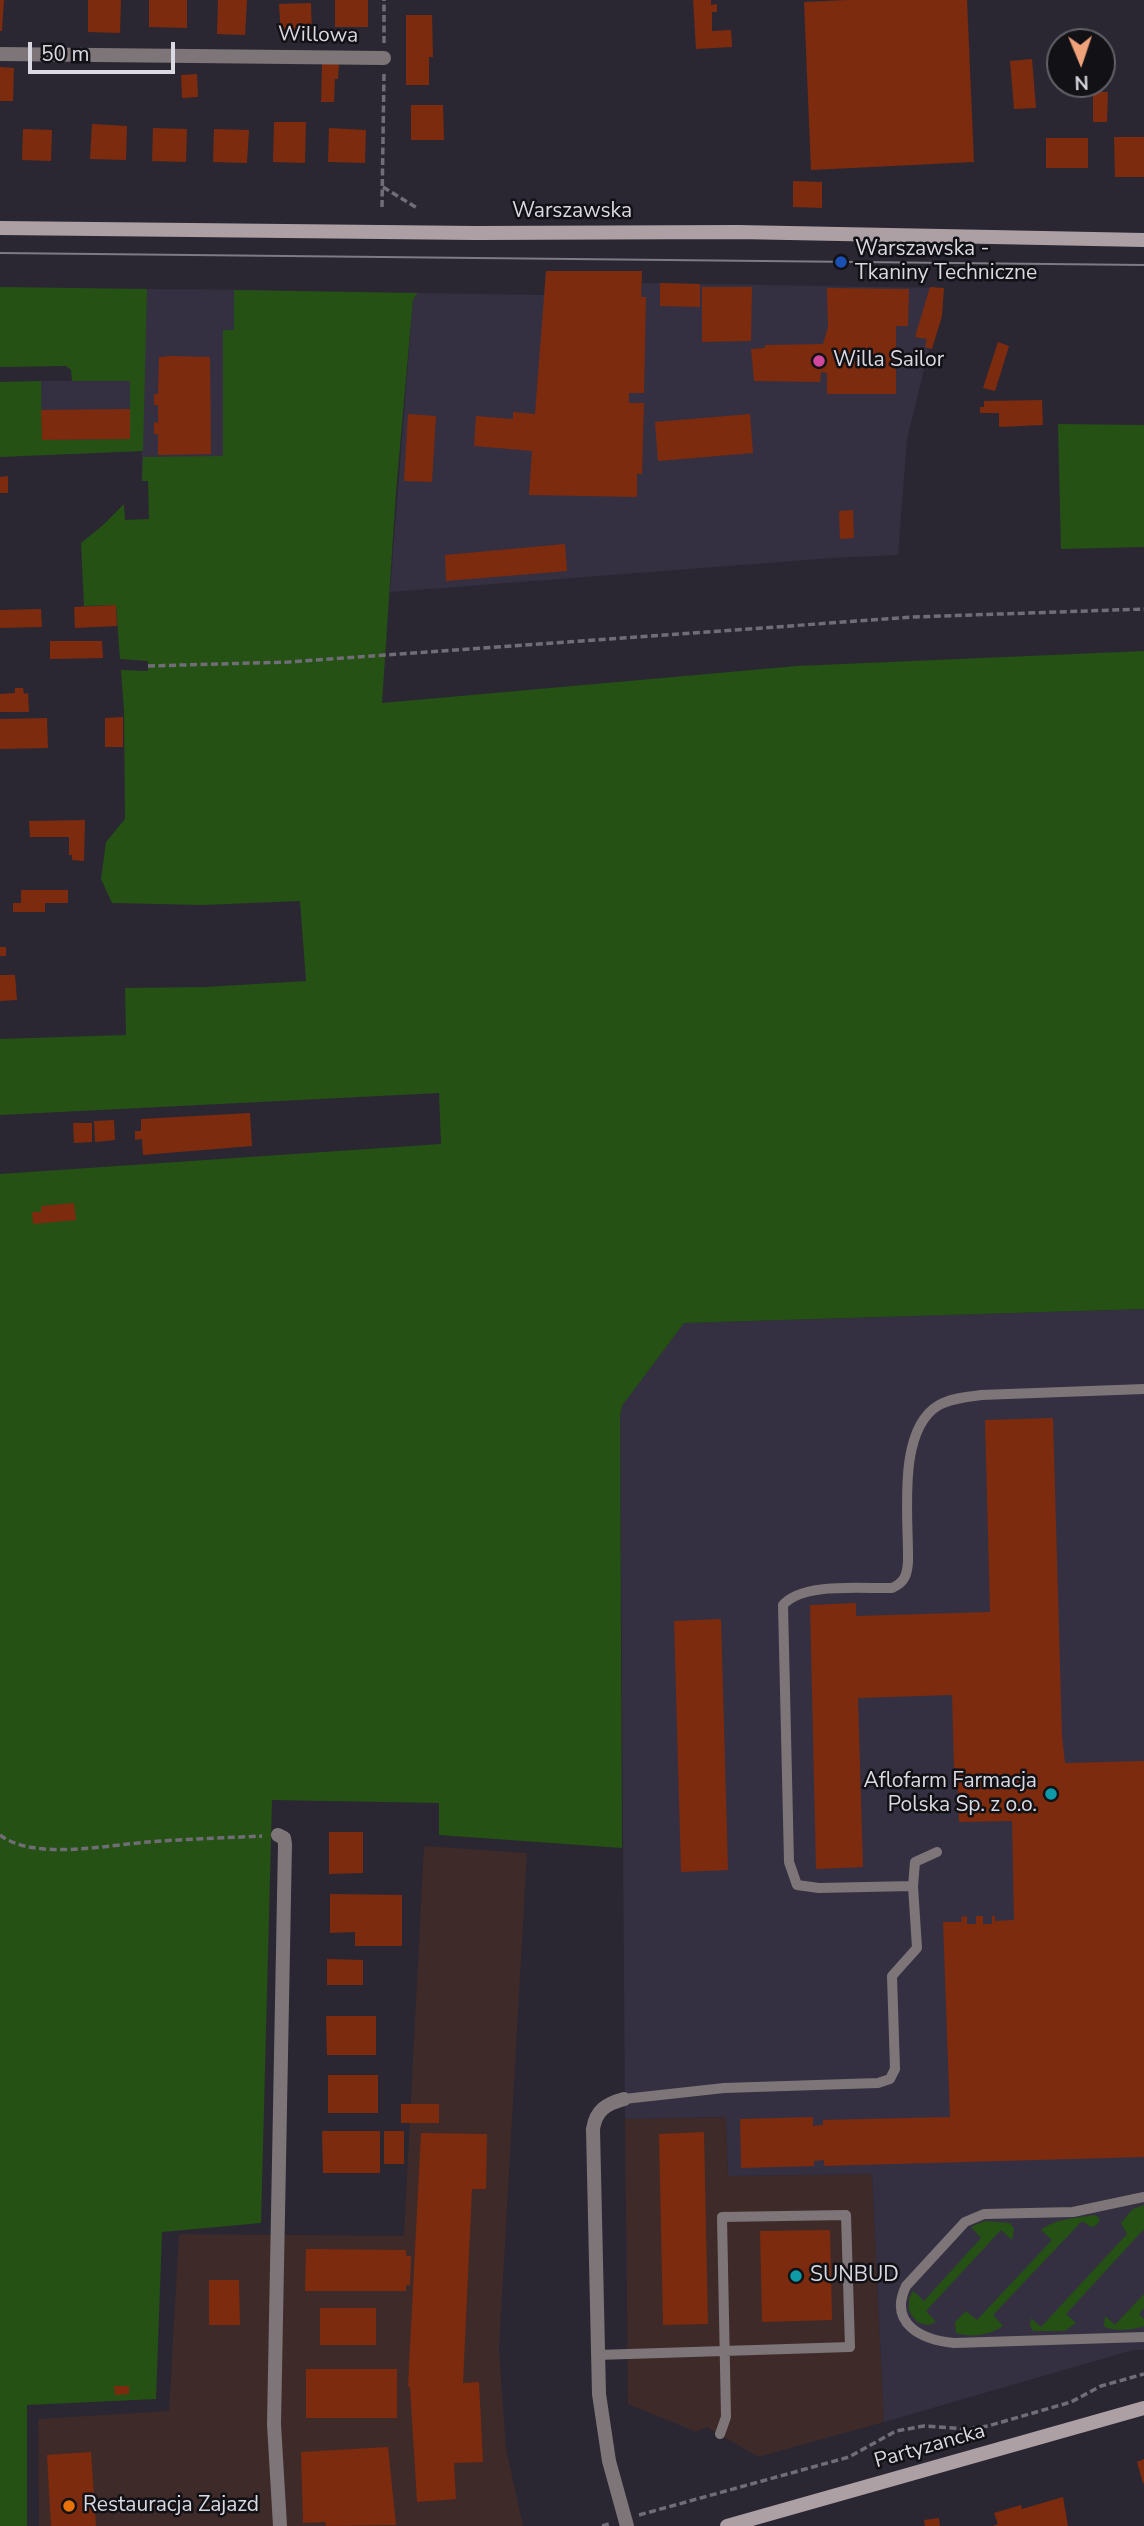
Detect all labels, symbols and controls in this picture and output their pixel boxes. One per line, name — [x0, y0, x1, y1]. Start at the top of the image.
street label: Willowa — [278, 23, 358, 49]
scale bar — [32, 28, 178, 72]
north arrow — [1046, 28, 1116, 98]
text: 50 m — [41, 40, 90, 68]
text: N — [1074, 69, 1089, 95]
street label: Warszawska — [512, 199, 632, 225]
place label: Warszawska - Tkaniny Techniczne — [855, 237, 1037, 287]
marker: Warszawska - Tkaniny Techniczne — [833, 254, 849, 270]
place label: Willa Sailor — [833, 348, 944, 374]
marker: Willa Sailor — [811, 353, 827, 369]
place label: Aflofarm Farmacja Polska Sp. z o.o. — [864, 1769, 1037, 1819]
marker: Aflofarm Farmacja Polska Sp. z o.o. — [1043, 1786, 1059, 1802]
place label: SUNBUD — [810, 2263, 899, 2289]
marker: SUNBUD — [788, 2268, 804, 2284]
street label: Partyzancka — [872, 2419, 988, 2475]
place label: Restauracja Zajazd — [83, 2493, 259, 2519]
marker: Restauracja Zajazd — [61, 2498, 77, 2514]

